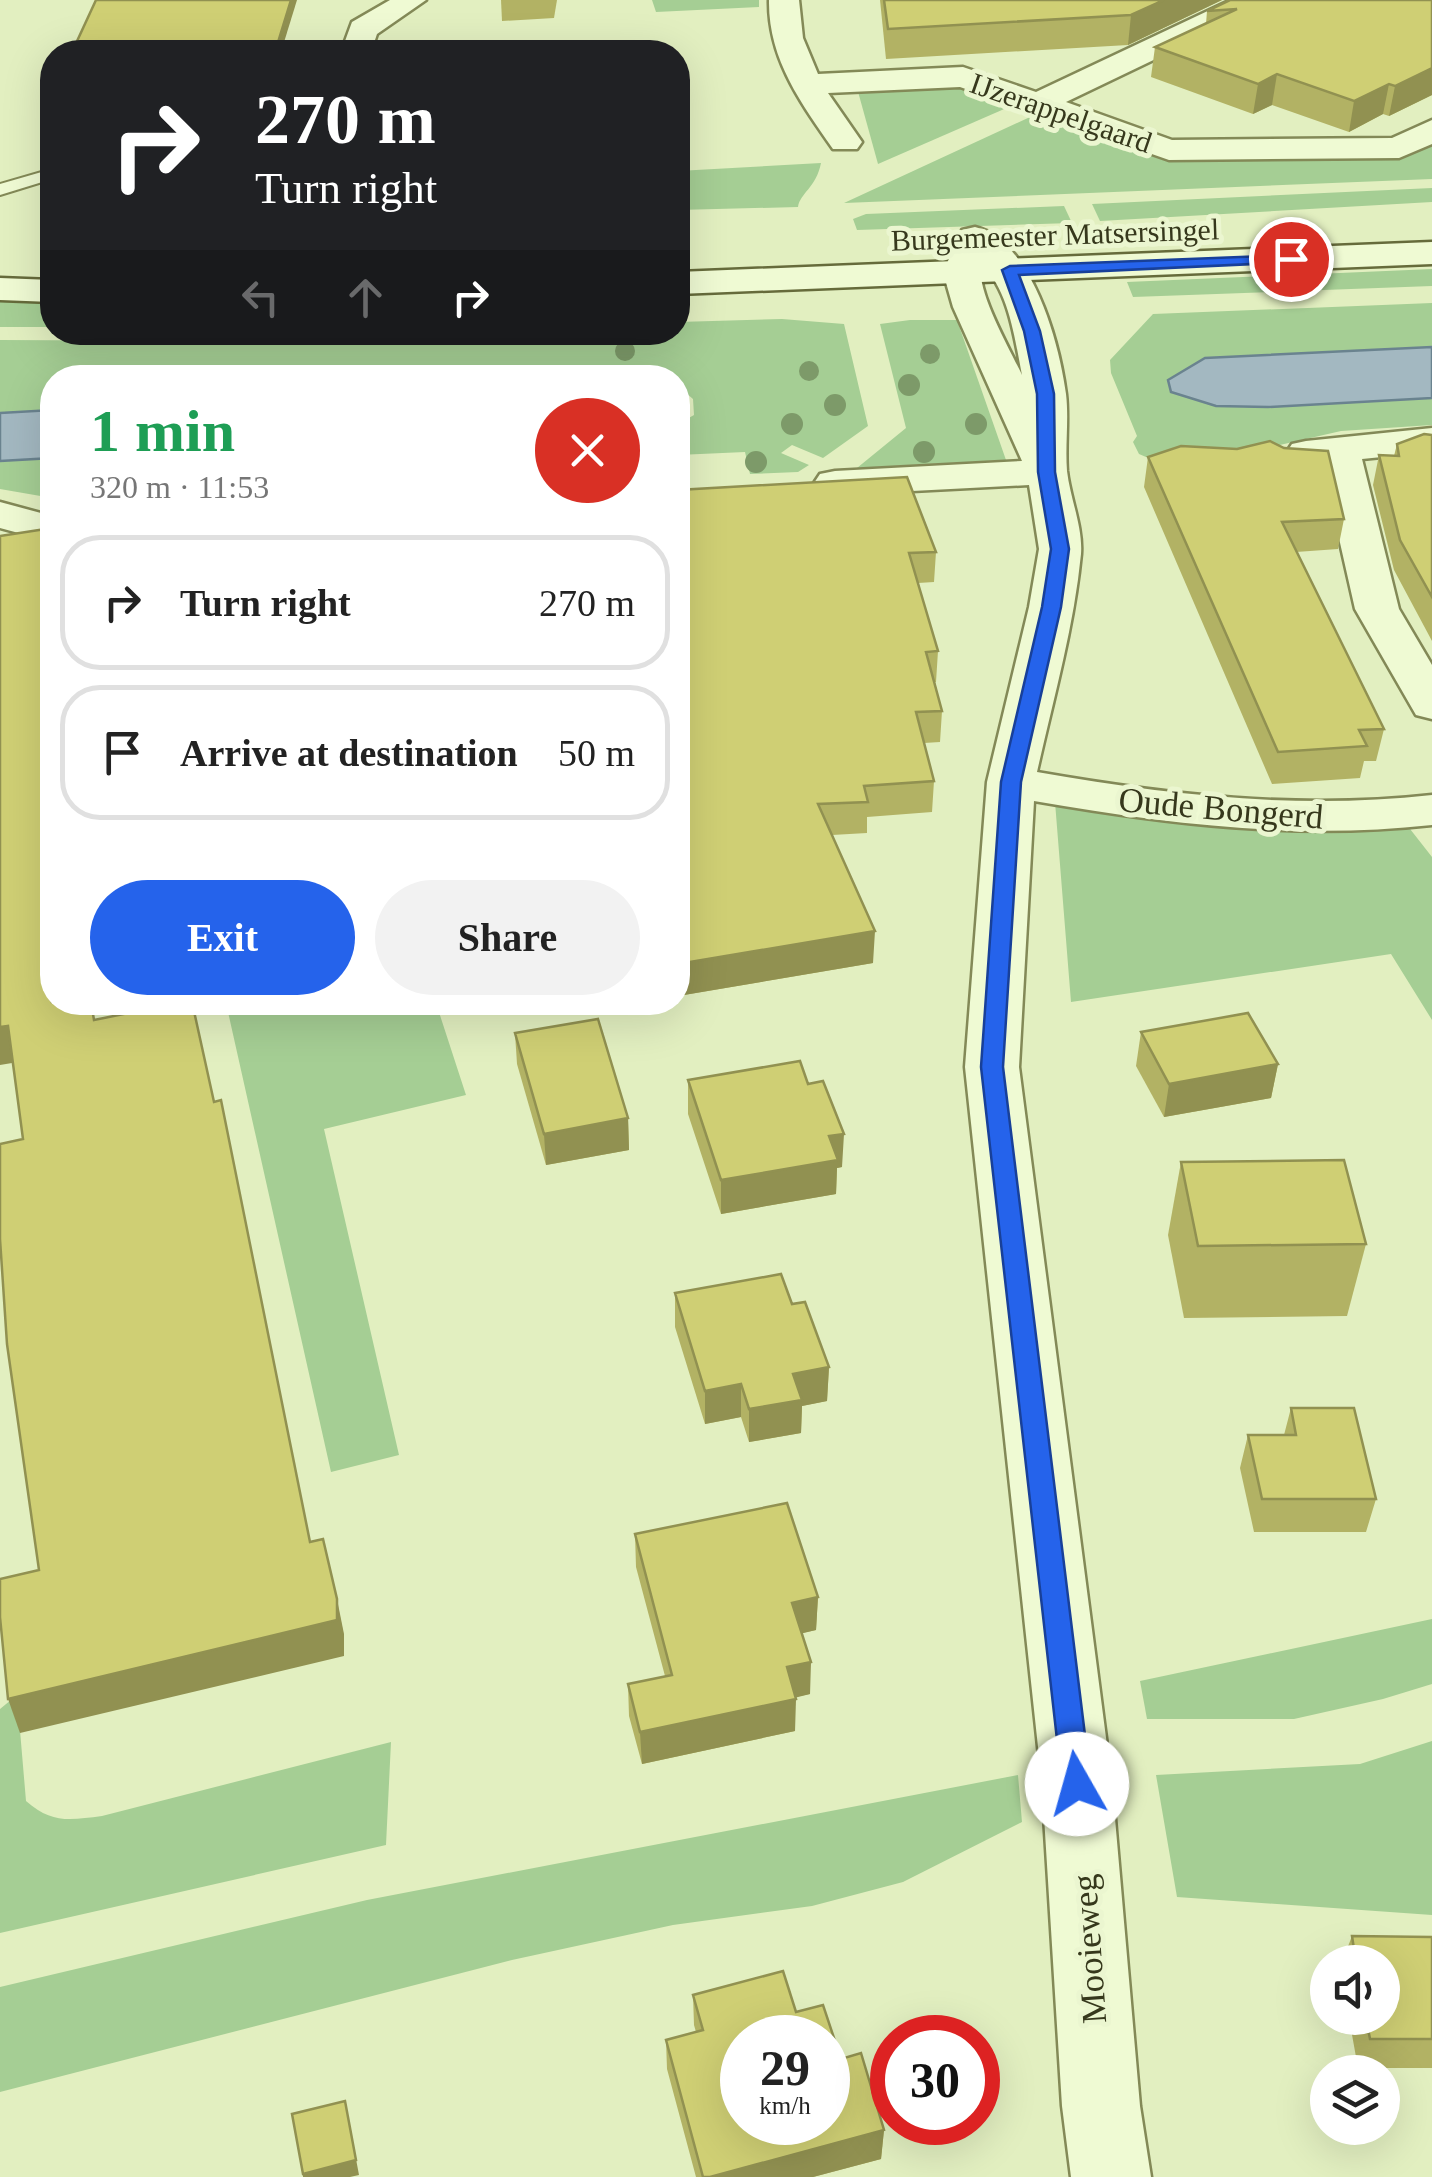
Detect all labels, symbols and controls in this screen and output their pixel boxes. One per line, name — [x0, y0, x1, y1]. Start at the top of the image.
street label: IJzerappelgaard — [966, 66, 1156, 159]
icon: right — [90, 80, 220, 210]
text: 270 m — [255, 81, 436, 158]
text: Turn right — [255, 163, 437, 213]
street label: Burgemeester Matsersingel — [890, 212, 1220, 257]
pin — [1249, 217, 1334, 302]
icon: arrive — [1264, 232, 1319, 287]
icon: left — [233, 270, 288, 325]
icon: ahead — [338, 270, 393, 325]
icon: right — [443, 270, 498, 325]
text: 1 min — [90, 398, 235, 464]
button: close — [535, 398, 640, 503]
text: 320 m · 11:53 — [90, 469, 269, 505]
icon: right — [95, 575, 150, 630]
text: Turn right — [180, 582, 351, 624]
text: 270 m — [539, 582, 635, 624]
icon: arrive — [95, 725, 150, 780]
text: Arrive at destination — [180, 732, 518, 774]
text: 50 m — [558, 732, 635, 774]
street label: Oude Bongerd — [1117, 780, 1325, 837]
button: Exit — [90, 880, 355, 995]
button: Share — [375, 880, 640, 995]
position arrow — [1025, 1732, 1129, 1836]
street label: Mooieweg — [1065, 1873, 1114, 2025]
map controls — [1310, 1945, 1400, 2145]
button: sound — [1310, 1945, 1400, 2035]
speed limit sign: 30 — [870, 2015, 1000, 2145]
text: 29 — [760, 2040, 810, 2096]
button: layers — [1310, 2055, 1400, 2145]
text: km/h — [759, 2092, 811, 2119]

